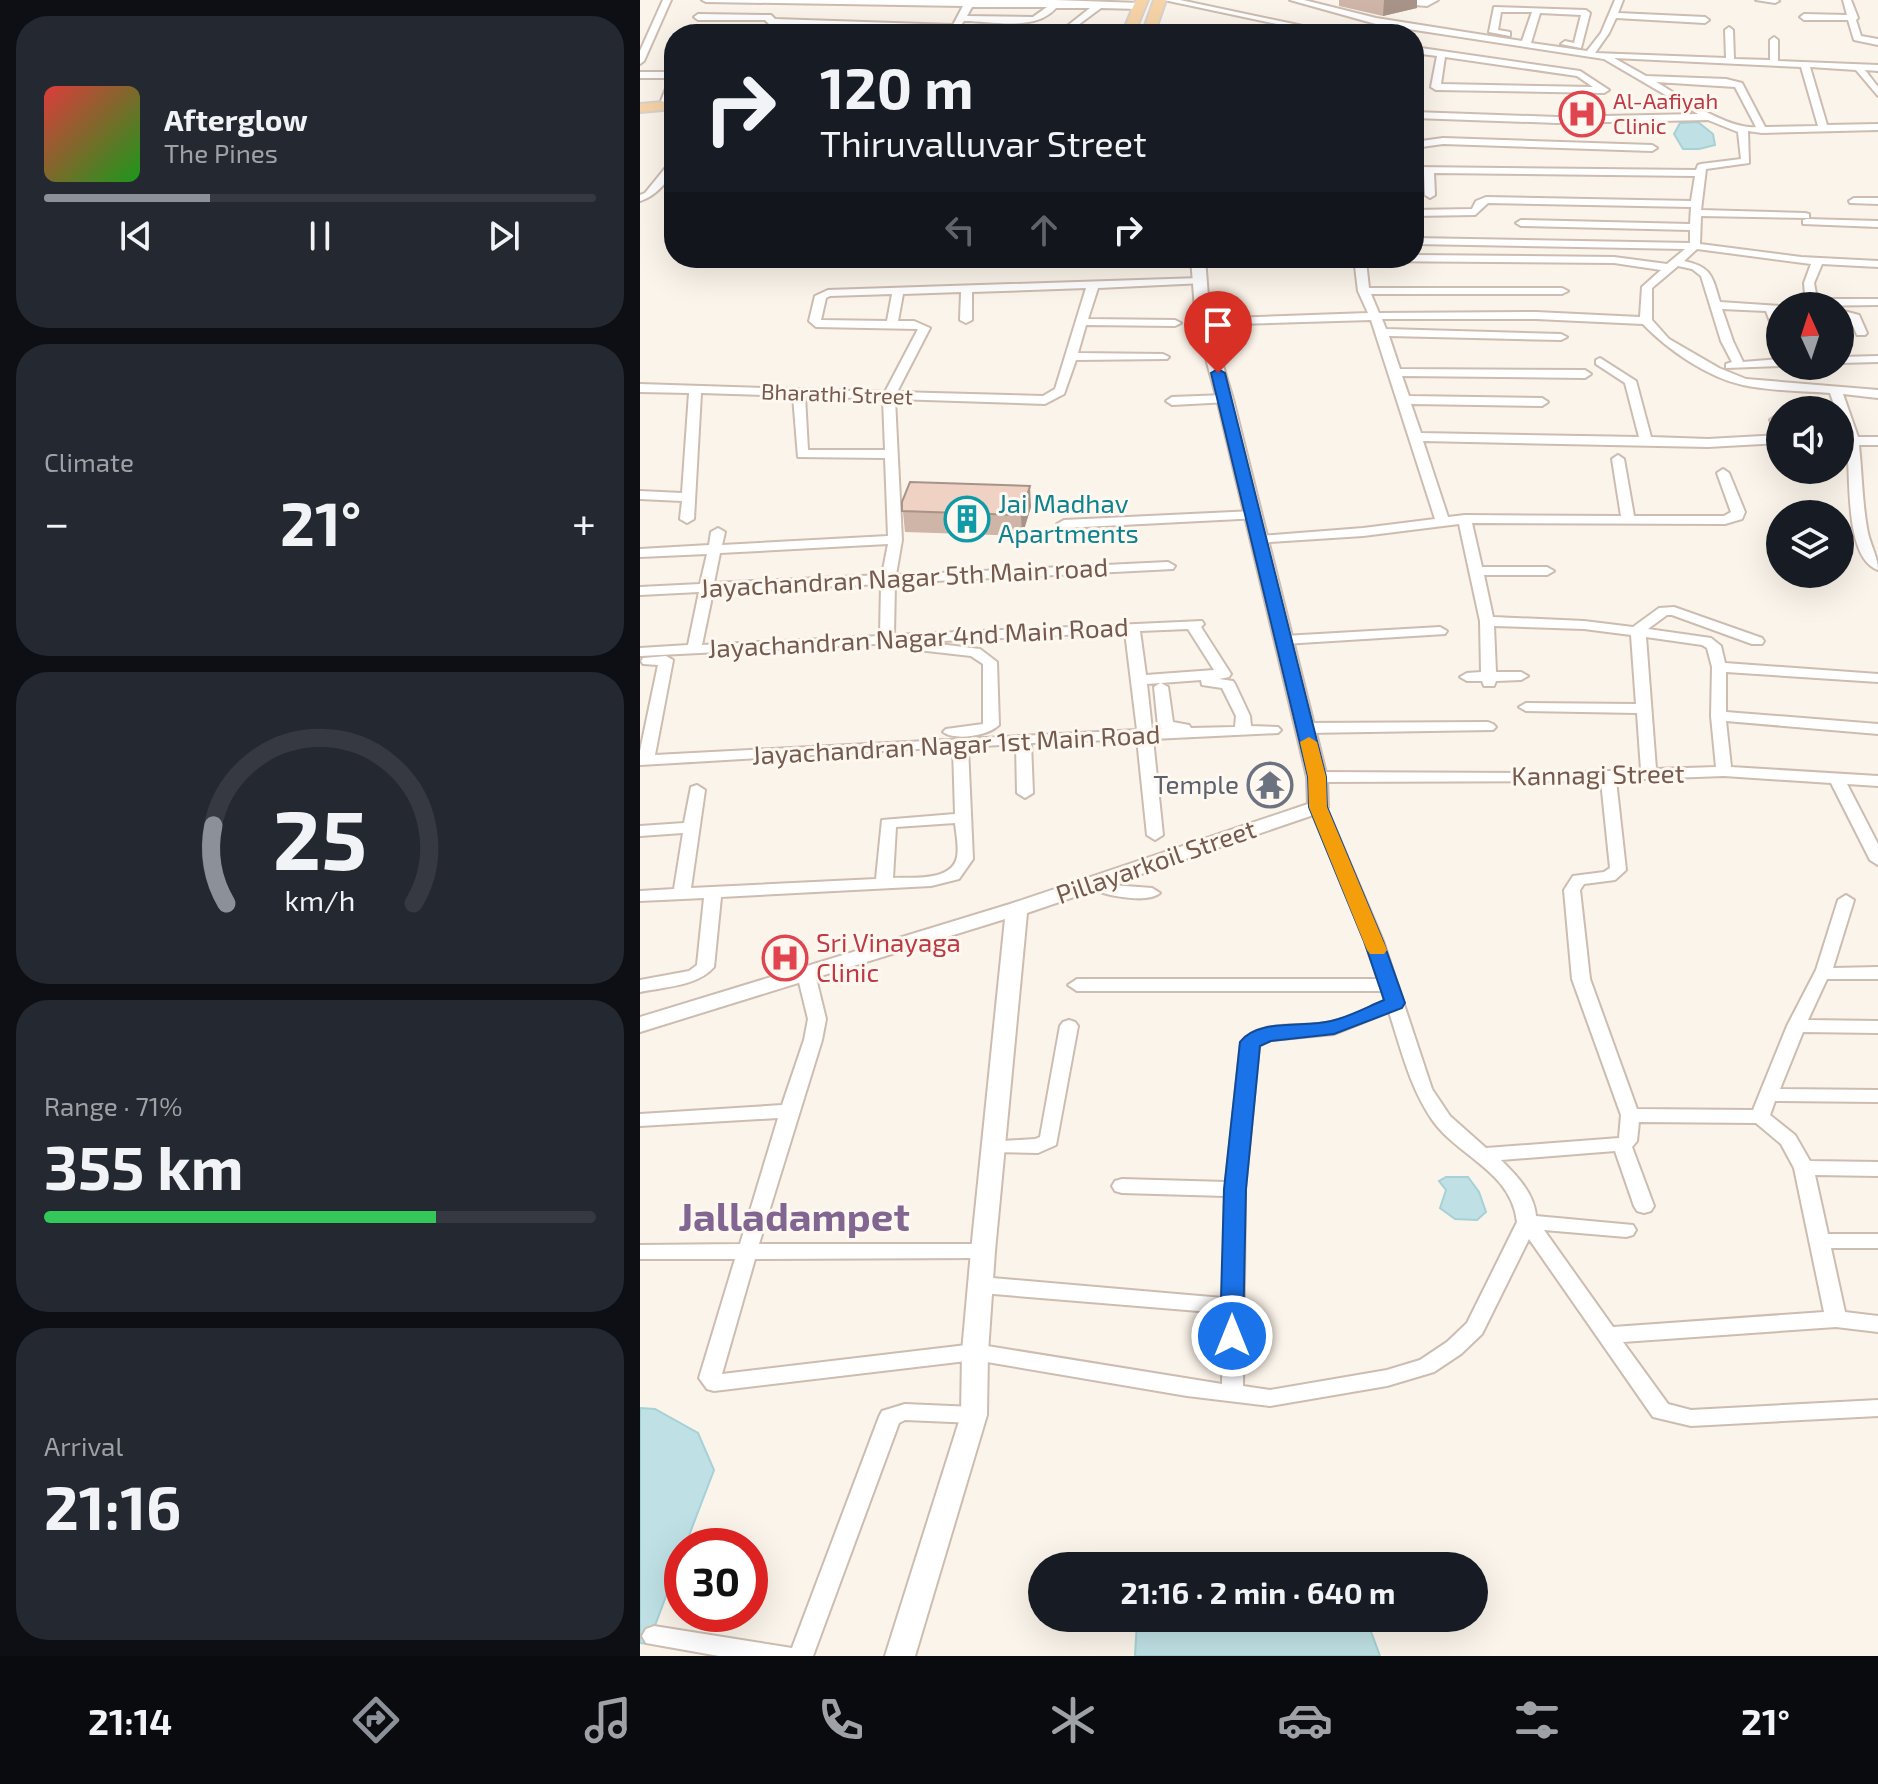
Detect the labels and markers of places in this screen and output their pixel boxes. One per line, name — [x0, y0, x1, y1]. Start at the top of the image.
place label: Al-Aafiyah Clinic — [1613, 87, 1718, 138]
hospital icon: Al-Aafiyah Clinic — [1558, 90, 1606, 138]
pin — [1184, 291, 1252, 373]
place label: Jai Madhav Apartments — [998, 487, 1139, 548]
building icon: Jai Madhav Apartments — [943, 495, 991, 543]
temple icon: Temple — [1246, 761, 1294, 809]
place label: Temple — [1153, 768, 1239, 799]
place label: Sri Vinayaga Clinic — [816, 926, 961, 987]
hospital icon: Sri Vinayaga Clinic — [761, 934, 809, 982]

